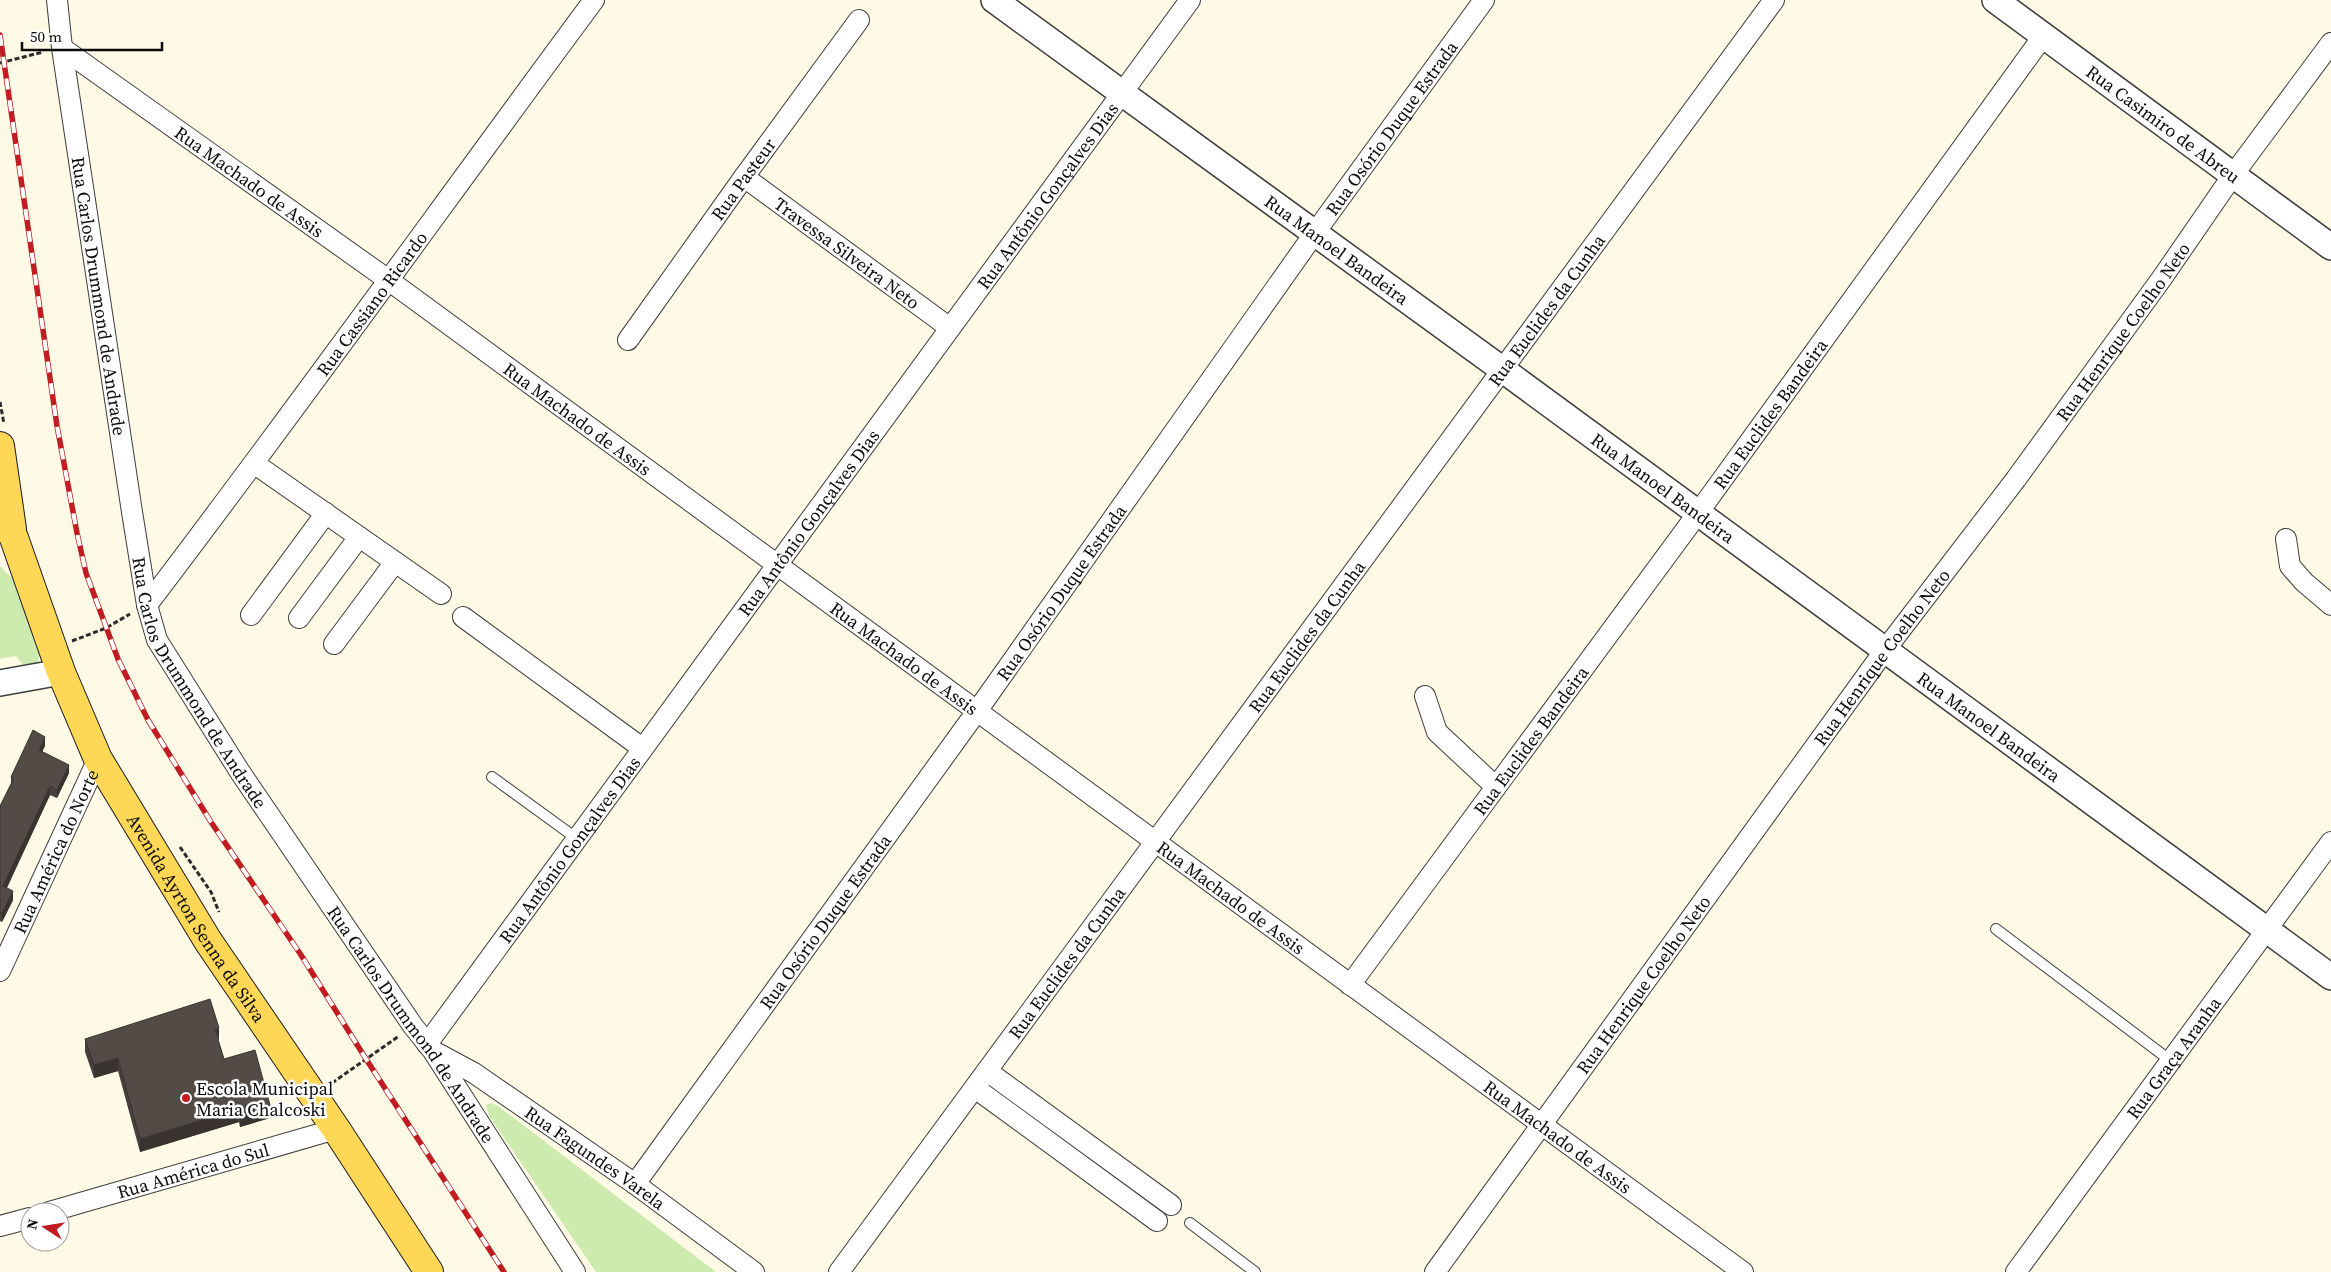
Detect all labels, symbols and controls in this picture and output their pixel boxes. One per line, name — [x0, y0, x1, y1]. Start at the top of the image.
scale bar — [22, 20, 162, 52]
text: 50 m — [30, 26, 62, 47]
street label: Rua Osório Duque Estrada — [1319, 35, 1464, 220]
street label: Rua Casimiro de Abreu — [2081, 59, 2245, 189]
street label: Rua Antônio Gonçalves Dias — [970, 97, 1124, 294]
street label: Rua Machado de Assis — [170, 120, 329, 243]
street label: Rua Pasteur — [705, 132, 782, 225]
street label: Rua Carlos Drummond de Andrade — [66, 155, 133, 437]
street label: Rua Manoel Bandeira — [1260, 188, 1415, 311]
street label: Travessa Silveira Neto — [769, 191, 925, 315]
street label: Rua Cassiano Ricardo — [310, 226, 433, 381]
street label: Rua Euclides da Cunha — [1482, 228, 1611, 391]
street label: Rua Henrique Coelho Neto — [2050, 237, 2195, 426]
street label: Rua Euclides Bandeira — [1707, 333, 1833, 494]
street label: Rua Machado de Assis — [499, 356, 657, 481]
street label: Rua Antônio Gonçalves Dias — [732, 424, 885, 621]
street label: Rua Manoel Bandeira — [1586, 426, 1741, 549]
street label: Rua Osório Duque Estrada — [990, 499, 1132, 685]
street label: Rua Euclides da Cunha — [1242, 554, 1371, 717]
street label: Rua Carlos Drummond de Andrade — [127, 555, 273, 813]
street label: Rua Henrique Coelho Neto — [1807, 563, 1956, 751]
street label: Rua Machado de Assis — [825, 595, 984, 721]
street label: Rua Euclides Bandeira — [1467, 660, 1594, 820]
street label: Rua Manoel Bandeira — [1912, 665, 2067, 788]
street label: Rua Antônio Gonçalves Dias — [493, 751, 646, 948]
street label: Rua América do Norte — [7, 765, 104, 937]
street label: Avenida Ayrton Senna da Silva — [121, 809, 273, 1028]
street label: Rua Osório Duque Estrada — [753, 828, 897, 1014]
street label: Rua Machado de Assis — [1152, 835, 1310, 960]
street label: Rua Euclides da Cunha — [1002, 881, 1131, 1044]
street label: Rua Henrique Coelho Neto — [1570, 890, 1716, 1079]
street label: Rua Carlos Drummond de Andrade — [322, 901, 501, 1147]
street label: Rua Graça Aranha — [2120, 991, 2227, 1124]
street label: Rua Machado de Assis — [1479, 1074, 1637, 1199]
place label: Escola Municipal Maria Chalcoski — [196, 1076, 333, 1122]
marker: Escola Municipal Maria Chalcoski — [180, 1092, 192, 1104]
street label: Rua Fagundes Varela — [520, 1099, 671, 1216]
street label: Rua América do Sul — [114, 1136, 272, 1204]
north arrow — [20, 1202, 70, 1252]
text: N — [21, 1217, 43, 1231]

